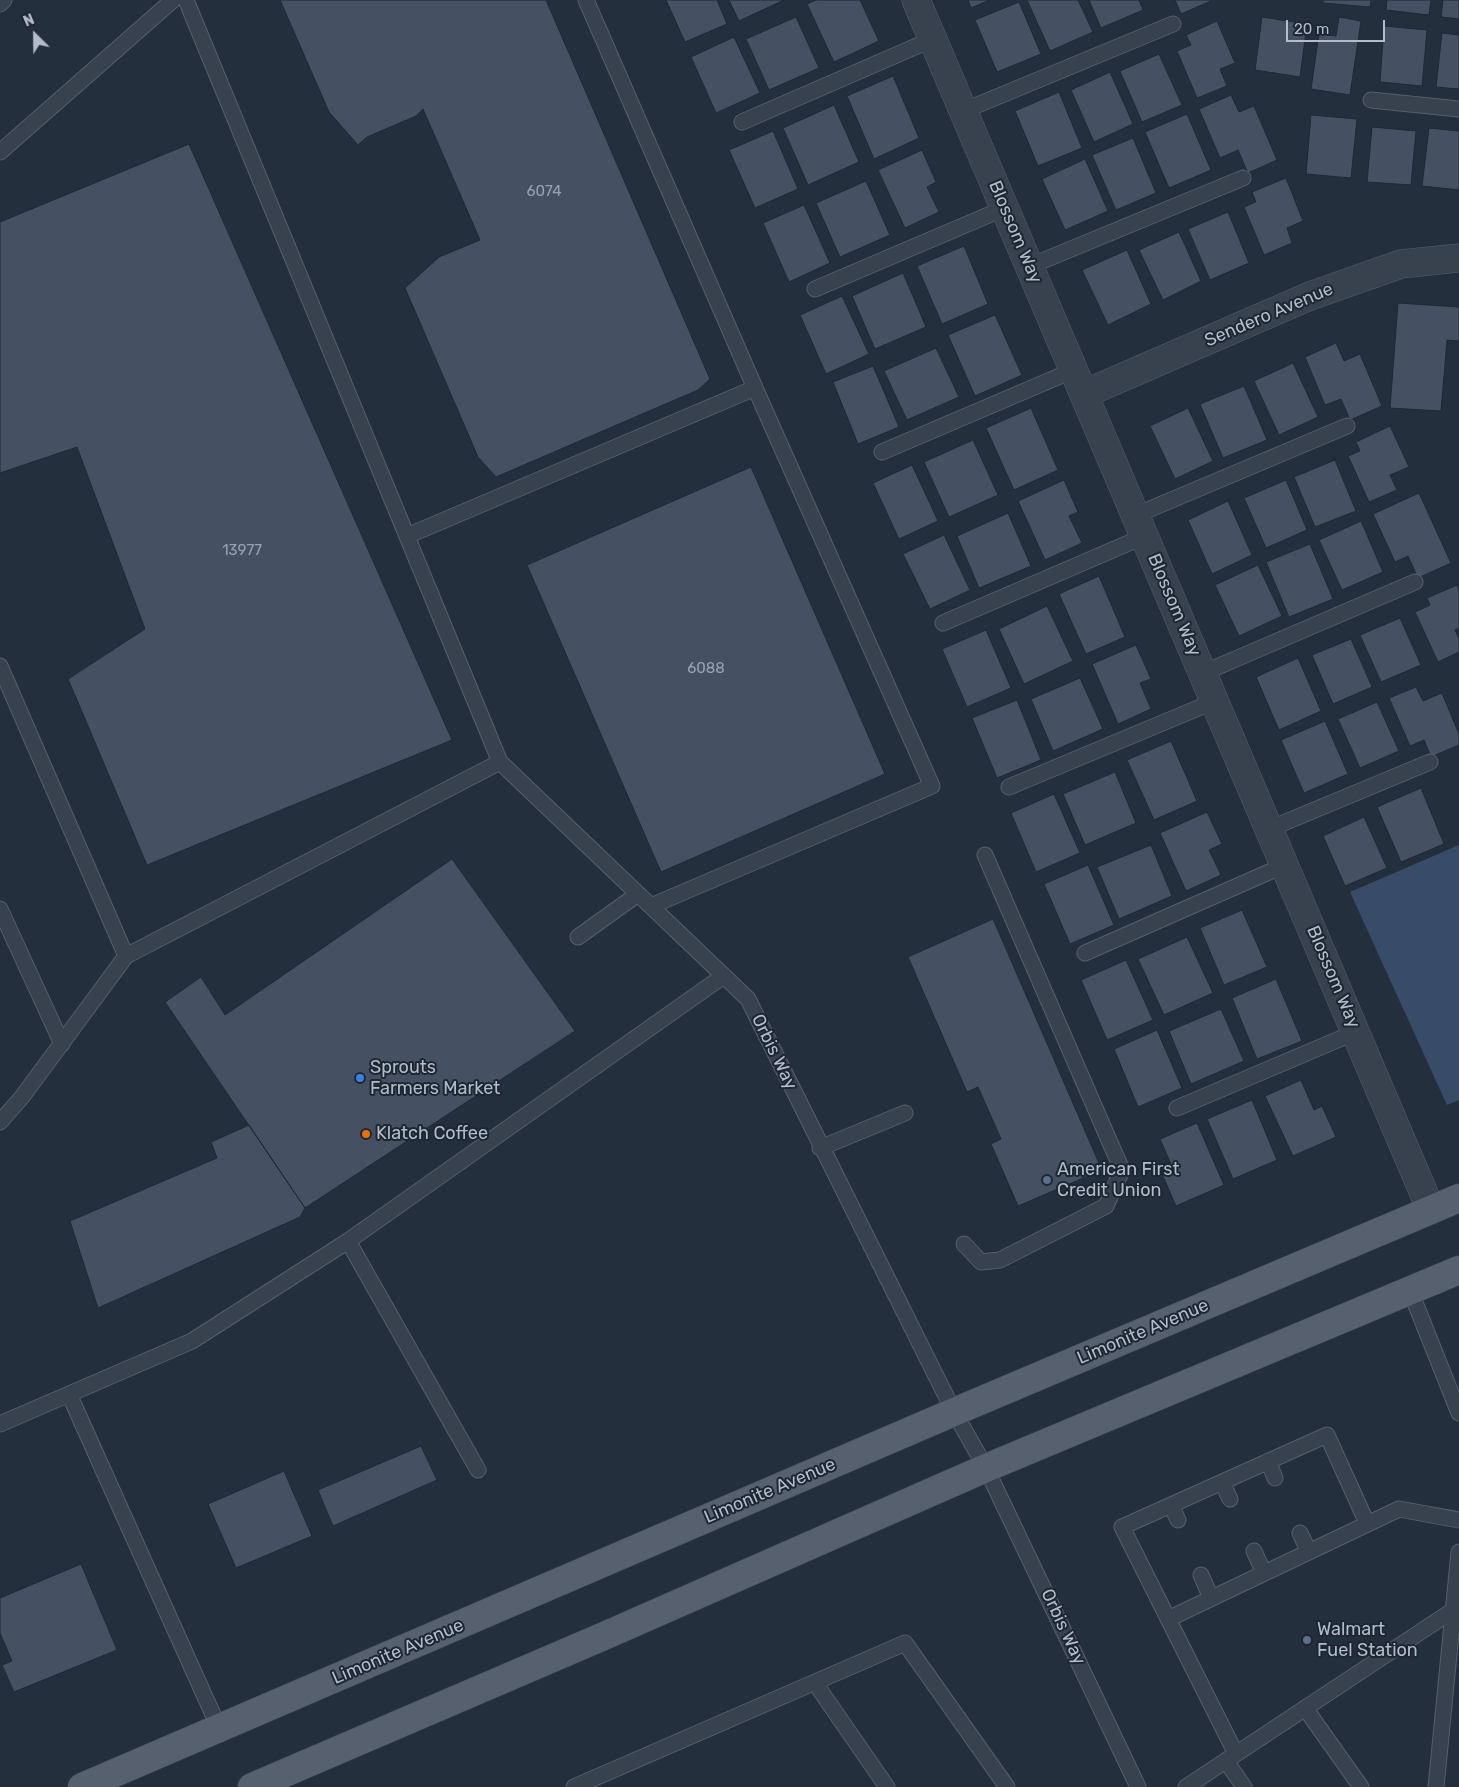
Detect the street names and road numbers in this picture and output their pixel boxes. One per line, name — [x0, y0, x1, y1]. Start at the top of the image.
street label: Blossom Way — [984, 177, 1046, 287]
street label: Sendero Avenue — [1202, 278, 1336, 352]
street label: Blossom Way — [1143, 550, 1205, 660]
street label: Blossom Way — [1302, 922, 1364, 1032]
street label: Orbis Way — [746, 1011, 802, 1093]
street label: Limonite Avenue — [1074, 1295, 1212, 1369]
street label: Limonite Avenue — [701, 1454, 839, 1528]
street label: Orbis Way — [1036, 1586, 1090, 1668]
street label: Limonite Avenue — [329, 1615, 467, 1689]

